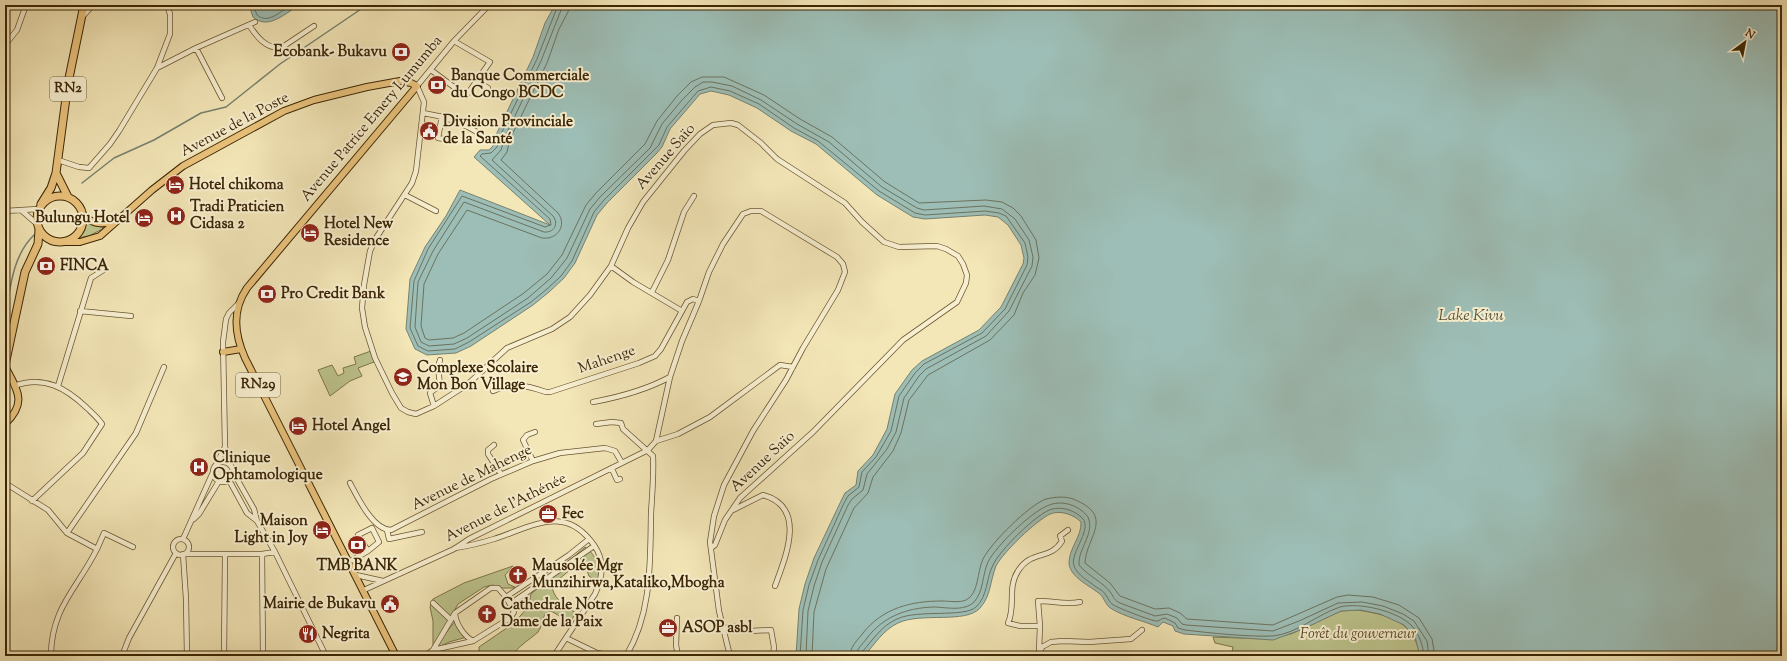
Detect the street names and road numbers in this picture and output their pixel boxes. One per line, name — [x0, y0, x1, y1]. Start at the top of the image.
street label: Avenue Patrice Emery Lumumba — [296, 31, 448, 206]
road number: RN2 — [50, 77, 86, 101]
street label: Avenue de la Poste — [177, 88, 293, 162]
street label: Avenue Saïo — [631, 119, 701, 195]
street label: Mahenge — [576, 340, 638, 380]
road number: RN29 — [236, 373, 280, 397]
street label: Avenue Saïo — [726, 427, 800, 497]
street label: Avenue de Mahenge — [408, 440, 536, 516]
street label: Avenue de l'Athénée — [442, 468, 570, 548]

